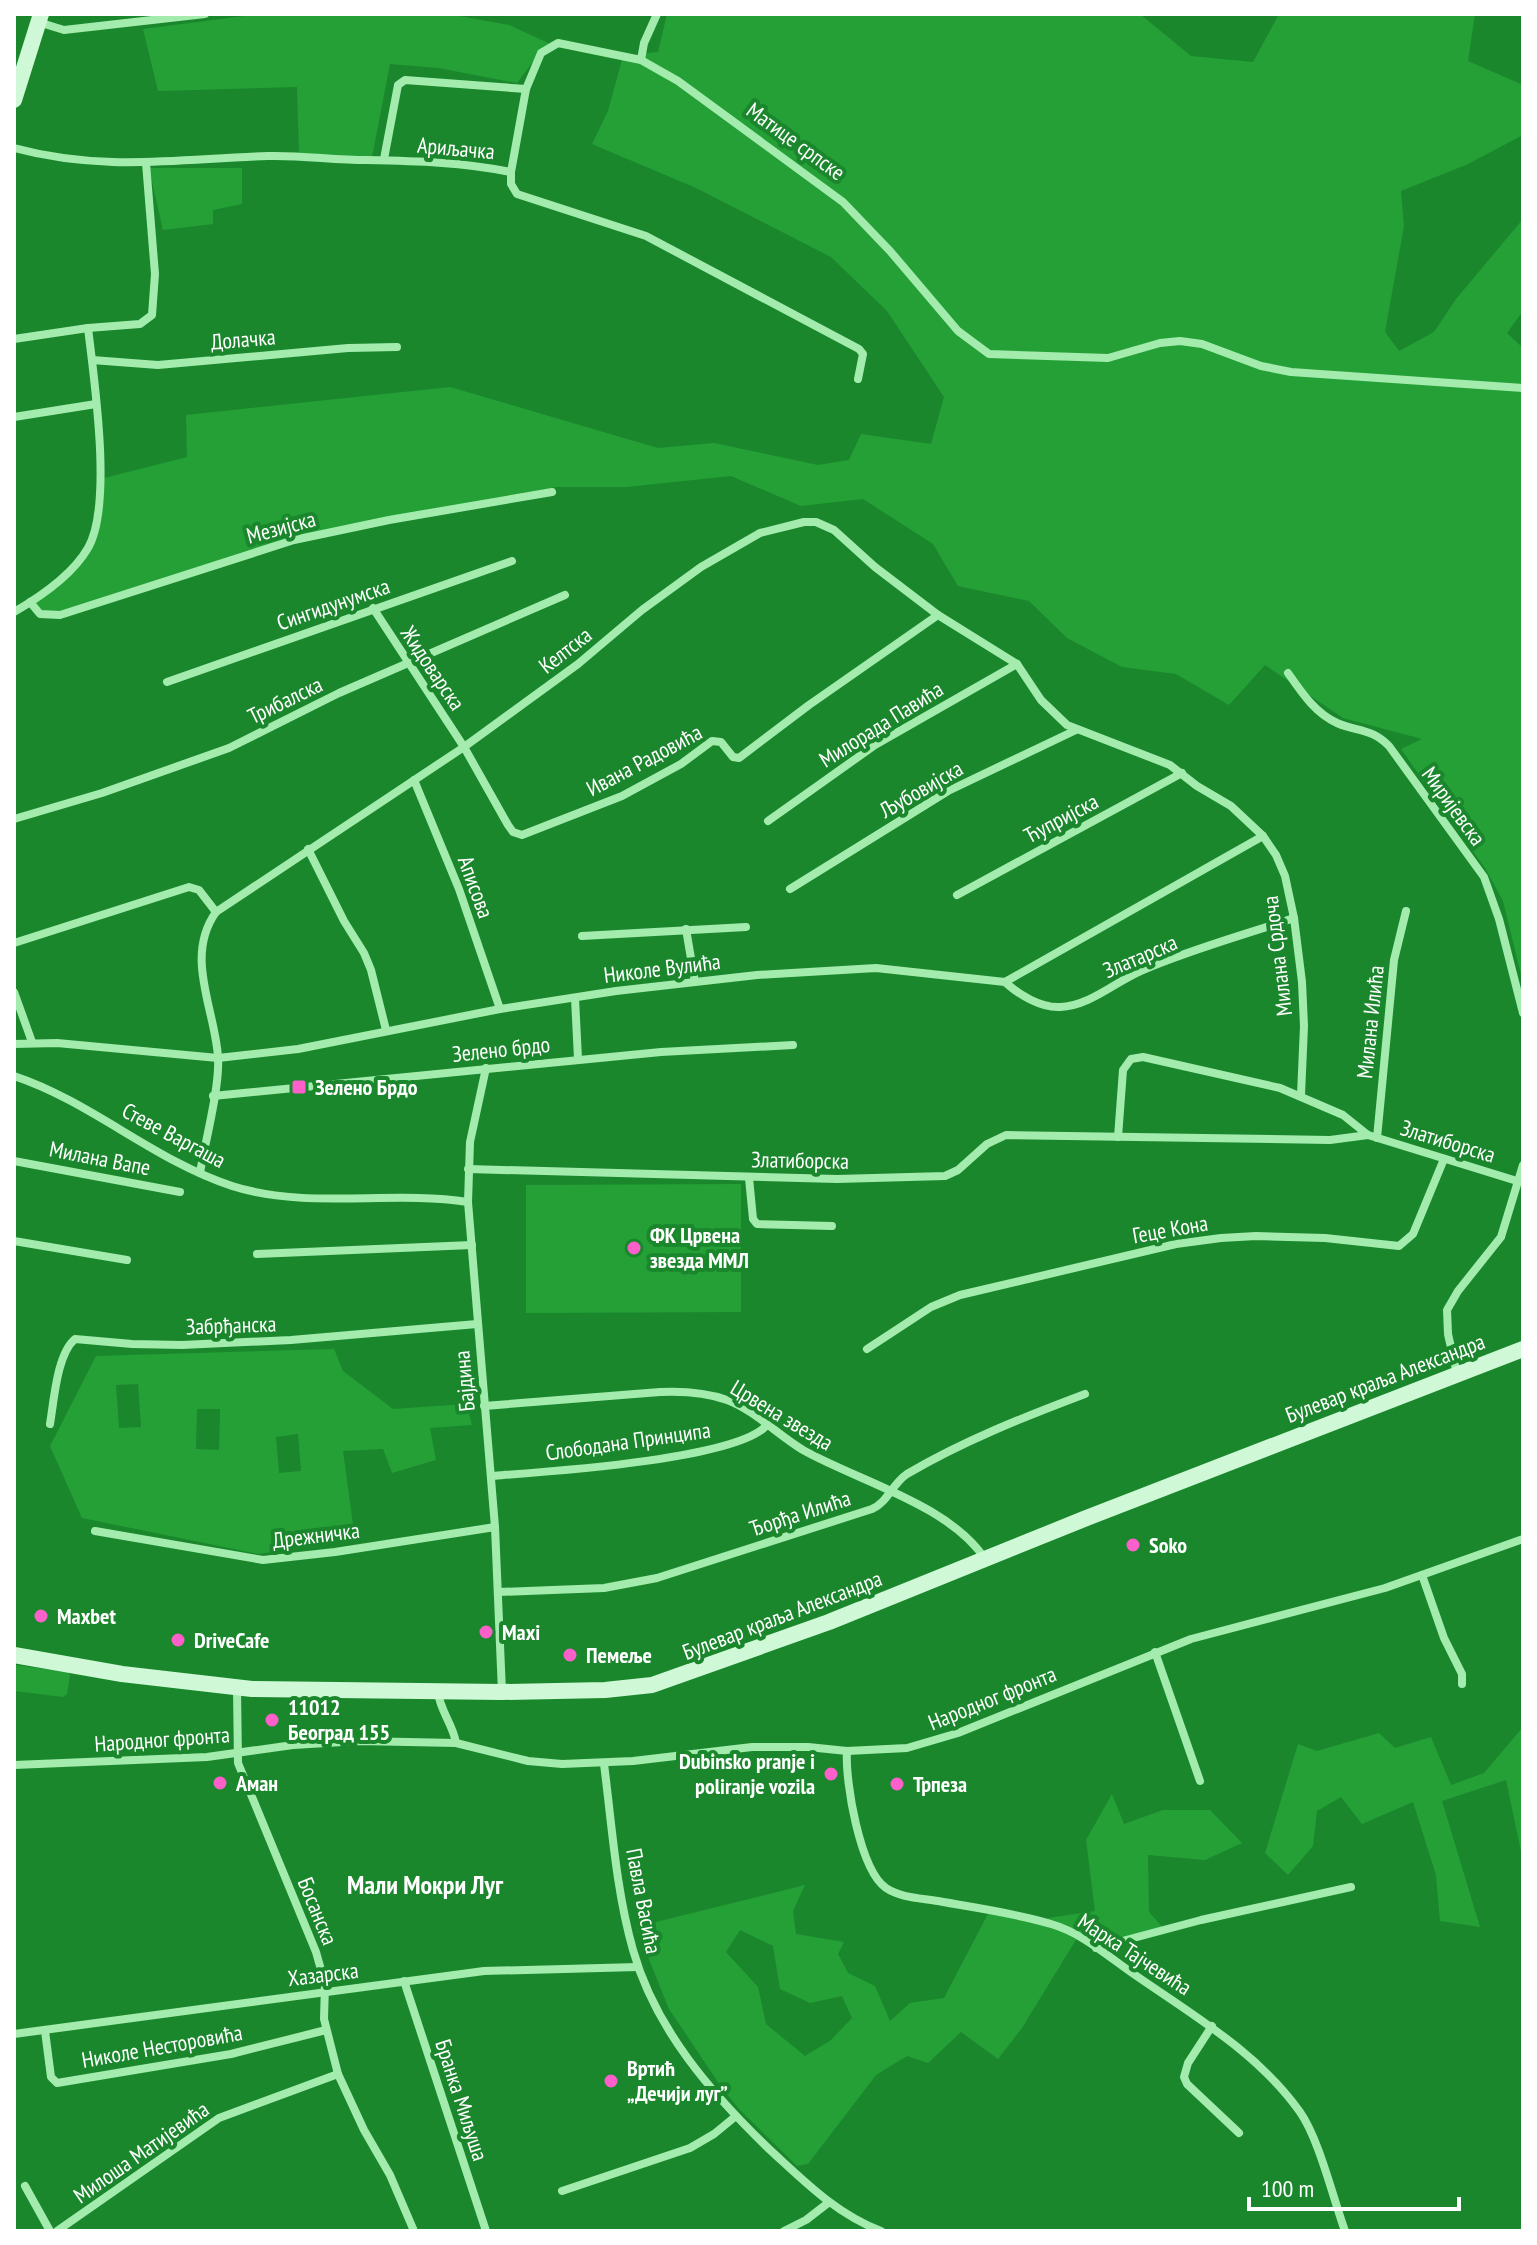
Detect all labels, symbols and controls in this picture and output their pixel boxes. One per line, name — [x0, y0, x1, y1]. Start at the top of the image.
street label: Матице српске — [741, 96, 851, 186]
street label: Ариљачка — [416, 131, 496, 165]
street label: Долачка — [209, 322, 277, 356]
street label: Мезијска — [243, 504, 319, 550]
street label: Сингидунумска — [273, 572, 393, 636]
street label: Жидоварска — [394, 620, 471, 715]
street label: Келтска — [533, 621, 597, 679]
street label: Трибалска — [243, 670, 327, 730]
street label: Милорада Павића — [814, 675, 948, 773]
street label: Ивана Радовића — [581, 718, 707, 802]
street label: Љубовијска — [873, 754, 968, 825]
street label: Миријевска — [1416, 761, 1492, 851]
street label: Ћупријска — [1019, 787, 1103, 849]
street label: Аписова — [452, 852, 500, 922]
street label: Милана Срдоча — [1256, 894, 1298, 1018]
street label: Златарска — [1099, 928, 1181, 984]
street label: Николе Вулића — [602, 947, 722, 989]
street label: Милана Илића — [1350, 964, 1390, 1080]
street label: Зелено брдо — [451, 1030, 551, 1068]
place label: Зелено Брдо — [315, 1073, 418, 1101]
marker: Зелено Брдо — [290, 1078, 308, 1096]
street label: Стеве Варгаша — [117, 1096, 231, 1174]
street label: Златиборска — [1397, 1113, 1499, 1169]
street label: Милана Вапе — [47, 1135, 153, 1181]
street label: Златиборска — [751, 1145, 849, 1175]
street label: Геце Кона — [1130, 1209, 1210, 1249]
place label: ФК Црвена звезда ММЛ — [650, 1221, 749, 1274]
marker: ФК Црвена звезда ММЛ — [625, 1239, 643, 1257]
street label: Забрђанска — [185, 1309, 277, 1341]
street label: Булевар краља Александра — [1281, 1327, 1489, 1429]
street label: Бајдина — [447, 1349, 481, 1413]
street label: Црвена звезда — [726, 1374, 838, 1456]
street label: Слободана Принципа — [544, 1416, 712, 1466]
street label: Ђорђа Илића — [746, 1484, 854, 1542]
street label: Дрежничка — [271, 1516, 361, 1554]
place label: Soko — [1149, 1531, 1187, 1559]
marker: Soko — [1124, 1536, 1142, 1554]
street label: Булевар краља Александра — [678, 1564, 886, 1666]
place label: Maxbet — [57, 1602, 117, 1630]
marker: Maxbet — [32, 1607, 50, 1625]
place label: Maxi — [502, 1618, 540, 1646]
marker: Maxi — [477, 1623, 495, 1641]
place label: DriveCafe — [194, 1626, 269, 1654]
marker: DriveCafe — [169, 1631, 187, 1649]
place label: Пемеље — [586, 1641, 652, 1669]
marker: Пемеље — [561, 1646, 579, 1664]
street label: Народног фронта — [924, 1660, 1060, 1736]
place label: 11012 Београд 155 — [288, 1693, 390, 1746]
marker: 11012 Београд 155 — [263, 1711, 281, 1729]
street label: Народног фронта — [93, 1720, 231, 1758]
place label: Dubinsko pranje i poliranje vozila — [679, 1747, 815, 1800]
marker: Dubinsko pranje i poliranje vozila — [822, 1765, 840, 1783]
place label: Аман — [235, 1769, 278, 1797]
place label: Трпеза — [913, 1770, 967, 1798]
marker: Аман — [211, 1774, 229, 1792]
marker: Трпеза — [888, 1775, 906, 1793]
street label: Павла Васића — [620, 1846, 668, 1956]
district label: Мали Мокри Луг — [347, 1868, 504, 1901]
street label: Босанска — [292, 1873, 344, 1949]
street label: Марка Тајчевића — [1073, 1907, 1197, 2001]
street label: Хазарска — [286, 1956, 360, 1992]
street label: Николе Несторовића — [79, 2018, 245, 2074]
street label: Бранка Миљуша — [429, 2036, 495, 2164]
place label: Вртић „Дечији луг” — [627, 2054, 728, 2107]
marker: Вртић „Дечији луг” — [602, 2072, 620, 2090]
street label: Милоша Матијевића — [68, 2095, 214, 2209]
scale bar — [1249, 2161, 1459, 2211]
text: 100 m — [1261, 2173, 1314, 2204]

